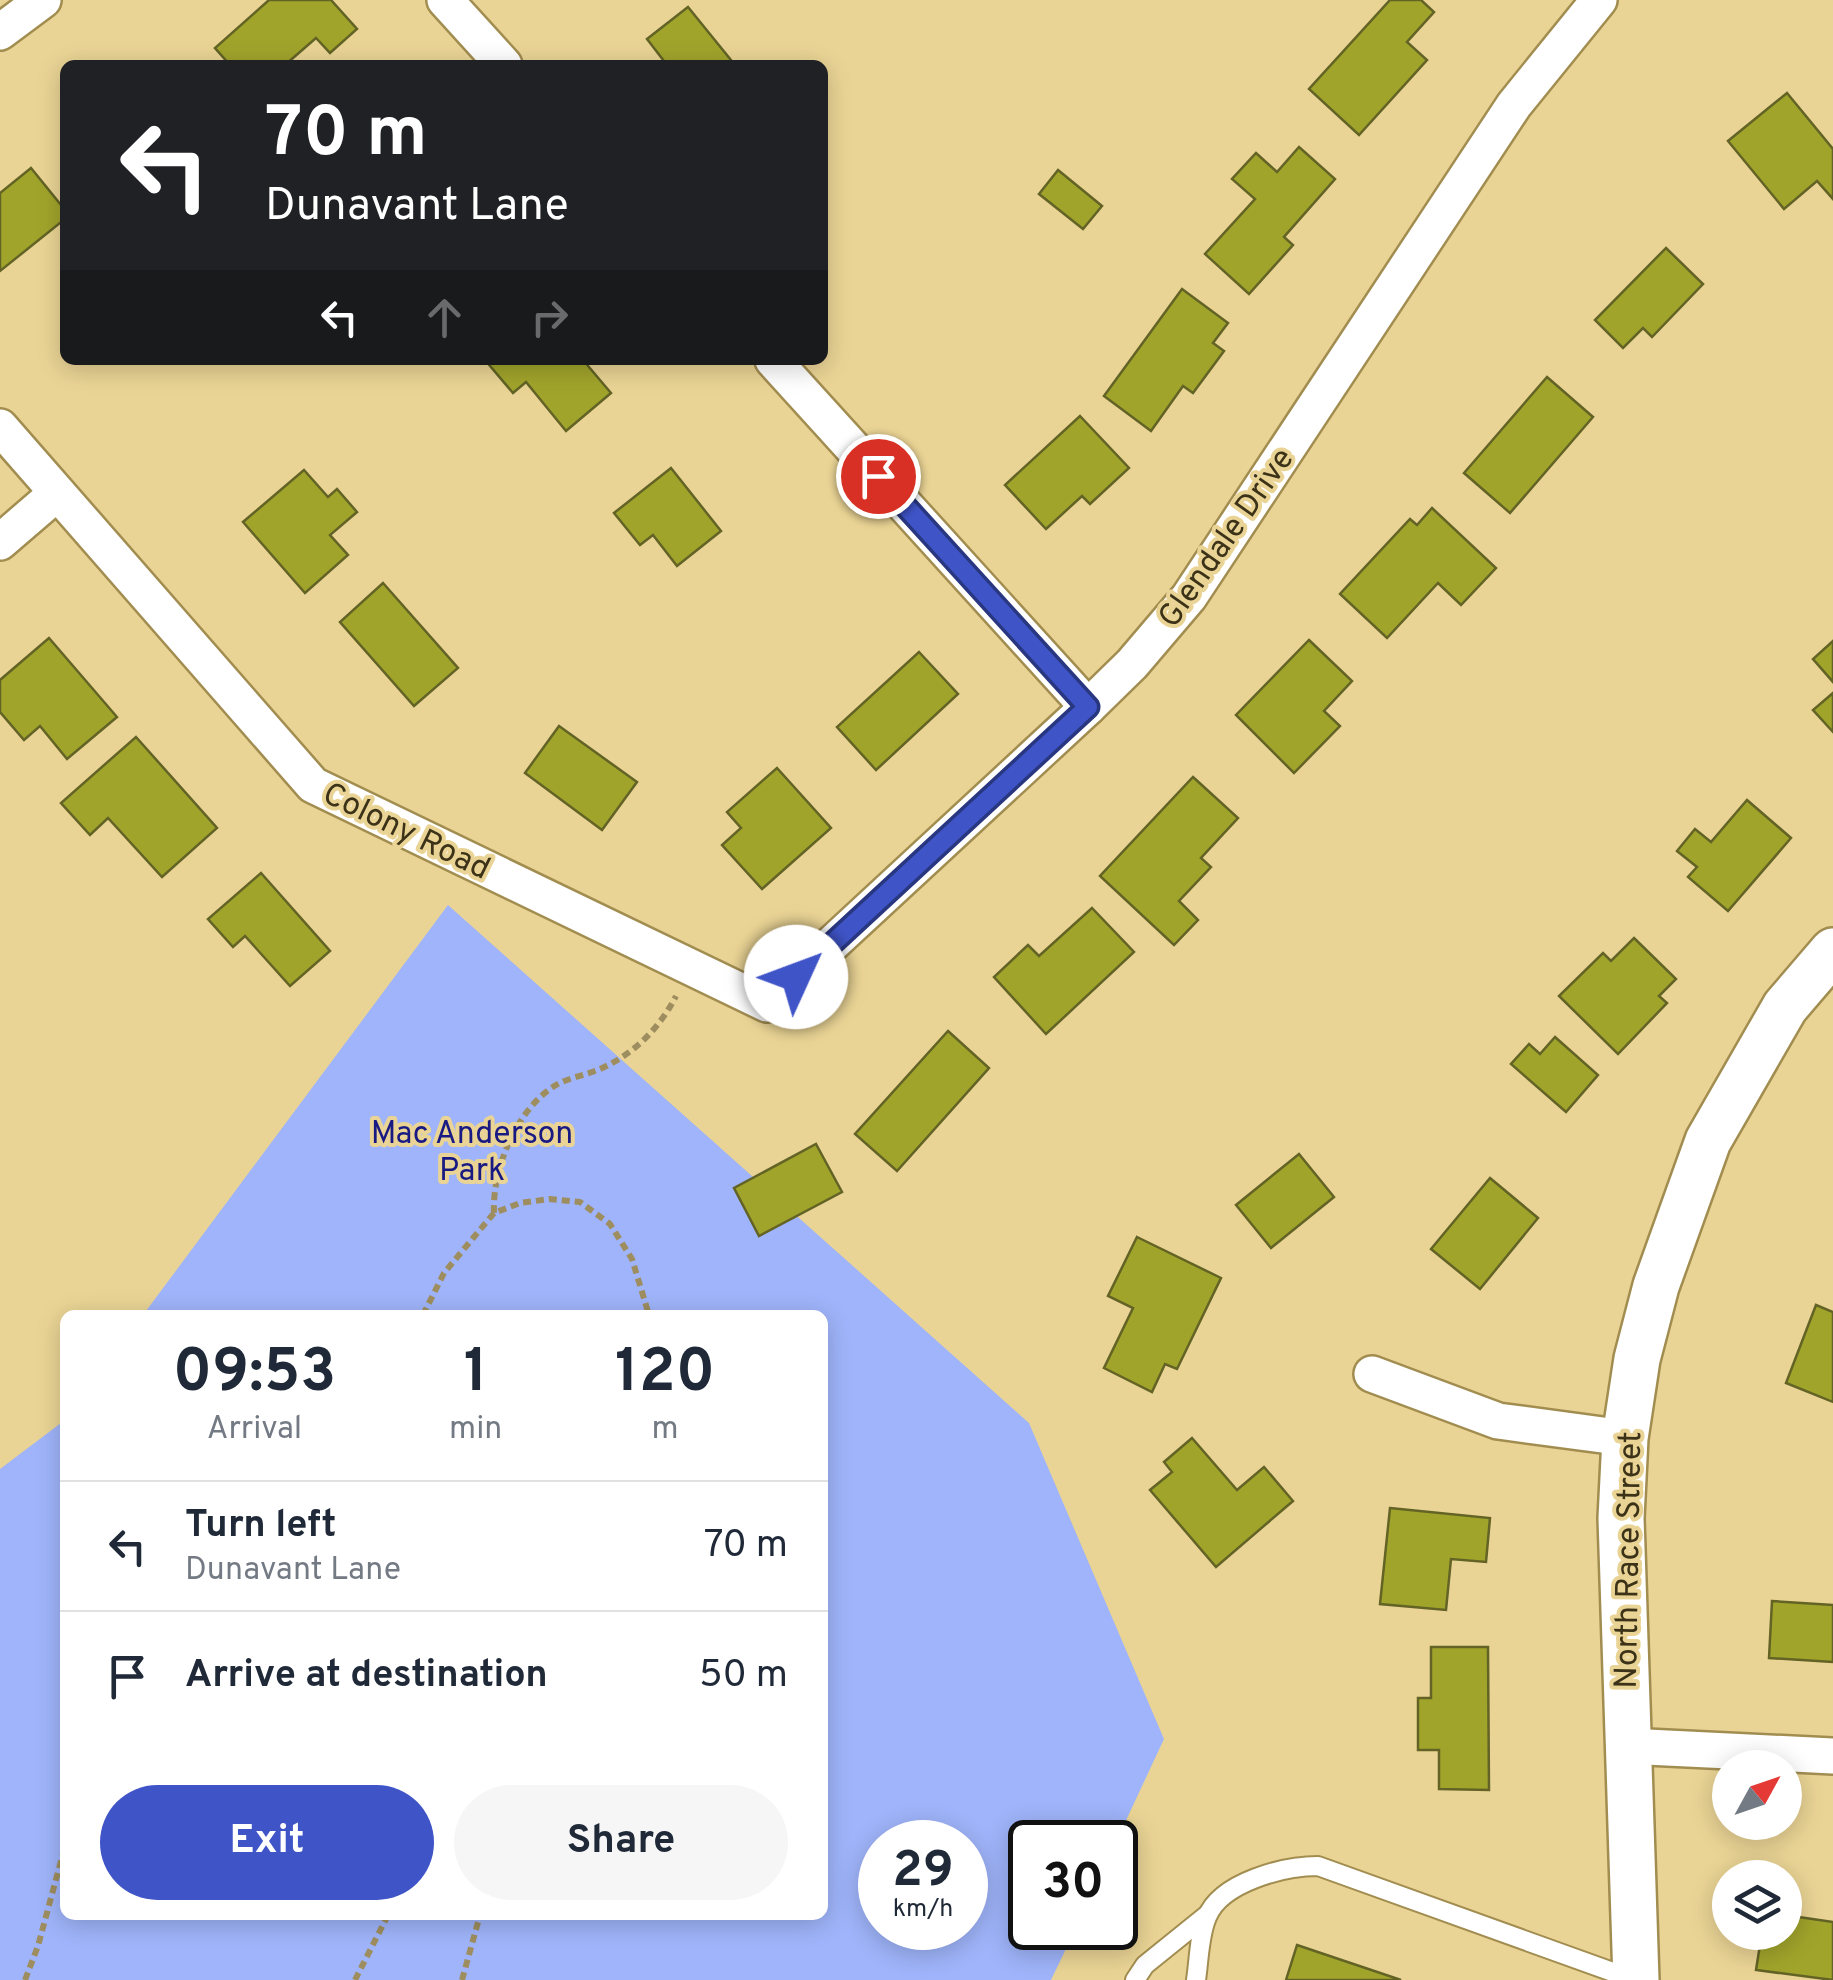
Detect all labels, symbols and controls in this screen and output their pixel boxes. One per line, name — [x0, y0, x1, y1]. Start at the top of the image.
text: 70 m — [265, 92, 428, 181]
icon: left — [100, 100, 230, 230]
text: Dunavant Lane — [265, 179, 569, 236]
icon: left — [312, 290, 367, 345]
icon: ahead — [417, 290, 472, 345]
icon: right — [522, 290, 577, 345]
pin — [836, 434, 921, 519]
street label: Glendale Drive — [1151, 441, 1304, 636]
icon: arrive — [851, 449, 906, 504]
street label: Colony Road — [315, 775, 496, 890]
position arrow — [744, 925, 848, 1029]
park label: Mac Anderson Park — [371, 1115, 573, 1192]
text: 09:53 — [173, 1337, 336, 1413]
text: 1 — [464, 1337, 488, 1413]
text: 120 — [615, 1337, 715, 1413]
text: Arrival — [207, 1410, 302, 1450]
text: min — [449, 1410, 502, 1450]
text: m — [652, 1410, 679, 1450]
street label: North Race Street — [1608, 1431, 1652, 1689]
text: Turn left — [185, 1502, 337, 1551]
icon: left — [100, 1519, 155, 1574]
text: 70 m — [704, 1522, 788, 1571]
text: Dunavant Lane — [185, 1551, 401, 1591]
icon: arrive — [100, 1649, 155, 1704]
text: Arrive at destination — [185, 1652, 548, 1701]
text: 50 m — [699, 1652, 788, 1701]
north arrow — [1712, 1750, 1802, 1840]
map controls — [1712, 1750, 1802, 1950]
button: Exit — [100, 1785, 434, 1900]
button: Share — [454, 1785, 788, 1900]
speed limit sign: 30 — [1008, 1820, 1138, 1950]
text: 29 — [892, 1841, 954, 1904]
button: layers — [1712, 1860, 1802, 1950]
text: km/h — [893, 1894, 953, 1926]

